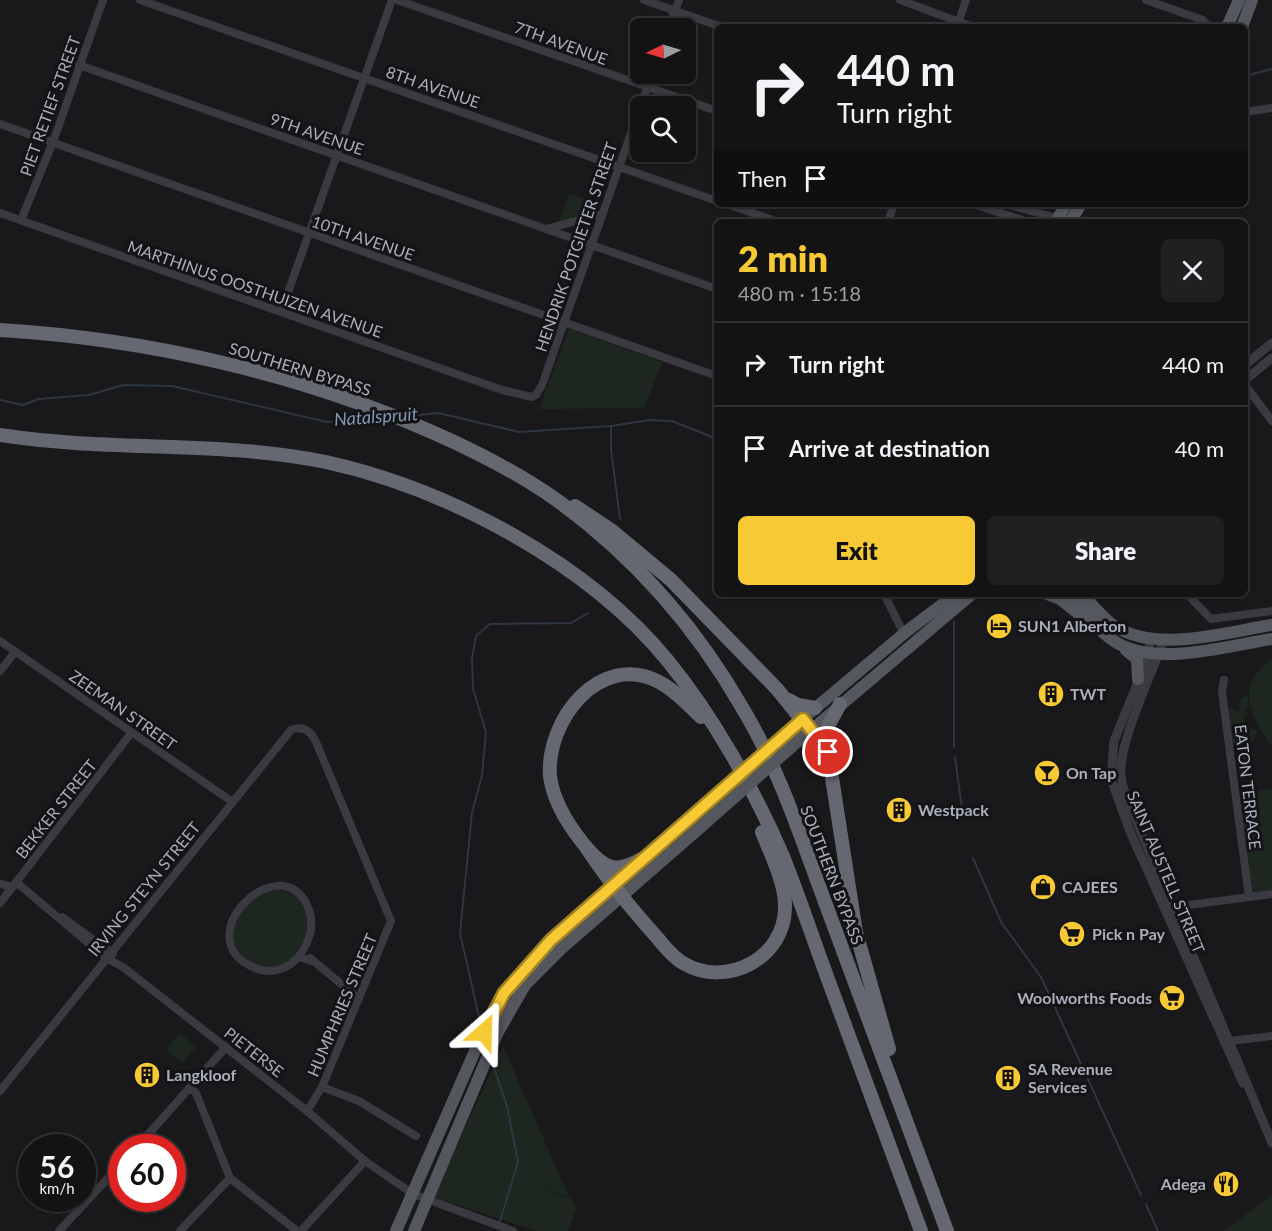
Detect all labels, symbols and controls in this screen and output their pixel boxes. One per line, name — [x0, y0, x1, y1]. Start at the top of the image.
street label: 7TH AVENUE — [512, 17, 610, 68]
north arrow — [630, 18, 696, 84]
map controls — [630, 18, 696, 162]
street label: PIET RETIEF STREET — [15, 33, 84, 178]
text: 440 m — [837, 45, 955, 95]
icon: right — [738, 48, 816, 126]
street label: 8TH AVENUE — [384, 62, 482, 111]
button: search — [630, 96, 696, 162]
text: Turn right — [837, 96, 952, 129]
street label: 9TH AVENUE — [268, 109, 366, 158]
street label: HENDRIK POTGIETER STREET — [531, 139, 621, 354]
icon: arrive — [799, 162, 832, 195]
text: Then — [738, 165, 787, 192]
street label: 10TH AVENUE — [309, 211, 417, 264]
street label: MARTHINUS OOSTHUIZEN AVENUE — [125, 236, 385, 341]
text: 2 min — [738, 236, 828, 280]
button: close — [1161, 239, 1224, 302]
text: 480 m · 15:18 — [738, 281, 861, 305]
street label: SOUTHERN BYPASS — [227, 338, 373, 399]
icon: right — [738, 348, 771, 381]
text: Turn right — [789, 351, 884, 378]
text: 440 m — [1162, 351, 1224, 378]
water label: Natalspruit — [333, 402, 419, 430]
icon: arrive — [738, 432, 771, 465]
text: Arrive at destination — [789, 435, 990, 462]
text: 40 m — [1175, 435, 1224, 462]
button: Exit — [738, 516, 975, 585]
button: Share — [987, 516, 1224, 585]
hotel icon: SUN1 Alberton — [984, 611, 1014, 641]
place label: SUN1 Alberton — [1018, 616, 1126, 635]
street label: ZEEMAN STREET — [66, 666, 181, 754]
building icon: TWT — [1036, 679, 1066, 709]
place label: TWT — [1070, 684, 1106, 703]
street label: EATON TERRACE — [1231, 723, 1266, 850]
pin — [802, 726, 853, 777]
icon: arrive — [811, 735, 844, 768]
street label: BEKKER STREET — [11, 755, 100, 862]
bar icon: On Tap — [1032, 758, 1062, 788]
place label: On Tap — [1066, 763, 1116, 782]
street label: SAINT AUSTELL STREET — [1124, 788, 1209, 956]
building icon: Westpack — [884, 795, 914, 825]
place label: Westpack — [918, 800, 989, 819]
street label: SOUTHERN BYPASS — [797, 803, 868, 947]
street label: IRVING STEYN STREET — [84, 817, 204, 960]
shop icon: CAJEES — [1028, 872, 1058, 902]
place label: CAJEES — [1062, 877, 1118, 896]
supermarket icon: Pick n Pay — [1057, 919, 1087, 949]
place label: Pick n Pay — [1092, 924, 1166, 943]
street label: HUMPHRIES STREET — [303, 930, 380, 1079]
supermarket icon: Woolworths Foods — [1157, 983, 1187, 1013]
place label: Woolworths Foods — [1017, 988, 1152, 1007]
position arrow — [452, 1000, 516, 1064]
street label: PIETERSE — [221, 1023, 288, 1081]
place label: SA Revenue Services — [1028, 1059, 1113, 1096]
building icon: Langkloof — [132, 1060, 162, 1090]
building icon: SA Revenue Services — [993, 1063, 1023, 1093]
place label: Langkloof — [166, 1065, 237, 1084]
speed limit sign: 60 — [108, 1134, 186, 1212]
text: 56 — [40, 1148, 74, 1184]
restaurant icon: Adega — [1211, 1169, 1241, 1199]
place label: Adega — [1160, 1174, 1206, 1193]
text: km/h — [39, 1179, 75, 1197]

